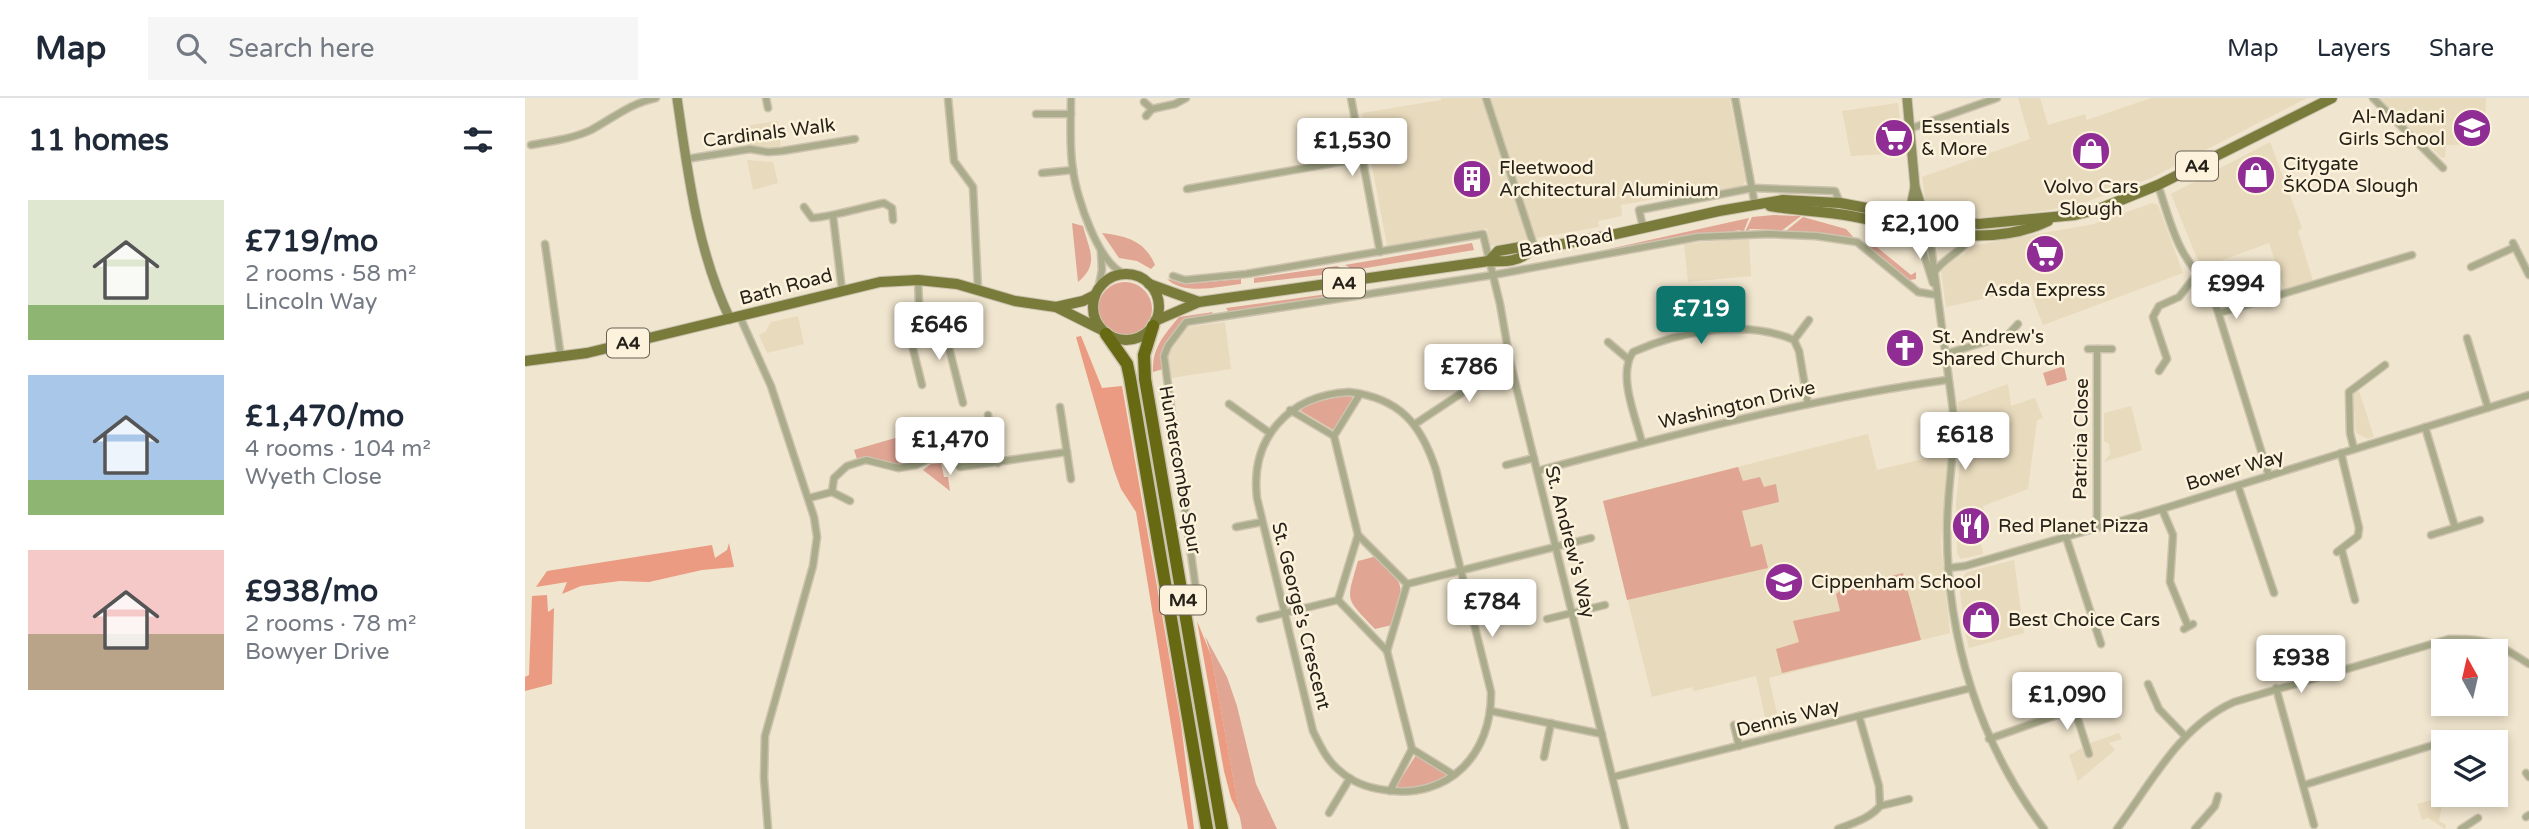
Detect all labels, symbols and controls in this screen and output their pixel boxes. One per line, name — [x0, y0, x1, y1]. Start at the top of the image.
search box — [148, 17, 638, 80]
text: Map — [35, 29, 106, 68]
icon: search — [172, 29, 210, 67]
text: Search here — [228, 33, 374, 64]
text: Map — [2227, 34, 2279, 63]
text: Layers — [2317, 34, 2391, 63]
text: Share — [2429, 34, 2494, 63]
place label: Al-Madani Girls School — [2339, 106, 2445, 150]
school or university icon: Al-Madani Girls School — [2451, 107, 2493, 149]
street label: Cardinals Walk — [702, 114, 836, 152]
place label: Essentials & More — [1921, 116, 2010, 160]
supermarket icon: Essentials & More — [1873, 117, 1915, 159]
pin: £1,530 — [1295, 118, 1409, 178]
icon: filters — [459, 121, 497, 159]
text: 11 homes — [28, 122, 169, 159]
text: £1,530 — [1313, 127, 1391, 155]
shop icon: Volvo Cars Slough — [2070, 130, 2112, 172]
road number: A4 — [2176, 152, 2218, 180]
place label: Citygate ŠKODA Slough — [2283, 153, 2418, 197]
shop icon: Citygate ŠKODA Slough — [2235, 154, 2277, 196]
place label: Fleetwood Architectural Aluminium — [1499, 157, 1719, 201]
building icon: Fleetwood Architectural Aluminium — [1451, 158, 1493, 200]
place label: Volvo Cars Slough — [2043, 176, 2139, 220]
pin: £2,100 — [1863, 202, 1977, 261]
text: £2,100 — [1881, 210, 1959, 238]
text: £719/mo — [245, 223, 378, 260]
street label: Bath Road — [1517, 224, 1615, 262]
icon: home — [84, 228, 168, 312]
supermarket icon: Asda Express — [2024, 233, 2066, 275]
text: 2 rooms · 58 m² — [245, 260, 416, 288]
pin: £994 — [2195, 262, 2277, 321]
street label: Bath Road — [737, 264, 835, 310]
road number: A4 — [1323, 268, 1365, 298]
text: £994 — [2207, 270, 2265, 298]
place label: Asda Express — [1984, 279, 2106, 301]
pin: £719 — [1660, 286, 1742, 346]
text: Lincoln Way — [245, 288, 377, 316]
text: £719 — [1672, 295, 1730, 323]
pin: £646 — [898, 302, 980, 362]
text: £646 — [910, 311, 968, 339]
place label: St. Andrew's Shared Church — [1932, 326, 2065, 370]
church icon: St. Andrew's Shared Church — [1884, 327, 1926, 369]
road number: A4 — [607, 328, 649, 358]
pin: £786 — [1428, 344, 1510, 404]
text: £786 — [1440, 353, 1498, 381]
street label: Washington Drive — [1657, 376, 1817, 434]
street label: Patricia Close — [2069, 378, 2093, 500]
street label: Huntercombe Spur — [1154, 384, 1206, 557]
text: £1,470/mo — [245, 398, 404, 435]
icon: home — [84, 403, 168, 487]
pin: £618 — [1924, 412, 2006, 472]
pin: £1,470 — [893, 418, 1007, 477]
text: £618 — [1936, 421, 1994, 449]
text: £1,470 — [911, 426, 989, 454]
text: 4 rooms · 104 m² — [245, 435, 431, 463]
street label: Bower Way — [2183, 445, 2287, 495]
text: Wyeth Close — [245, 463, 382, 491]
street label: St. Andrew's Way — [1540, 464, 1600, 620]
restaurant icon: Red Planet Pizza — [1950, 505, 1992, 547]
place label: Red Planet Pizza — [1998, 515, 2149, 537]
street label: St. George's Crescent — [1267, 520, 1335, 712]
school or university icon: Cippenham School — [1763, 561, 1805, 603]
place label: Cippenham School — [1811, 571, 1981, 593]
text: £938/mo — [245, 573, 378, 610]
icon: home — [84, 578, 168, 662]
pin: £784 — [1451, 580, 1533, 639]
road number: M4 — [1160, 586, 1206, 614]
text: £784 — [1463, 588, 1521, 616]
shop icon: Best Choice Cars — [1960, 599, 2002, 641]
place label: Best Choice Cars — [2008, 609, 2160, 631]
text: 2 rooms · 78 m² — [245, 610, 416, 638]
pin: £938 — [2260, 636, 2342, 695]
text: Bowyer Drive — [245, 638, 390, 666]
north arrow — [2431, 639, 2508, 716]
map controls — [2431, 639, 2508, 807]
text: £938 — [2272, 644, 2330, 672]
pin: £1,090 — [2010, 672, 2124, 732]
text: £1,090 — [2028, 681, 2106, 709]
street label: Dennis Way — [1734, 695, 1842, 741]
button: layers — [2431, 730, 2508, 807]

